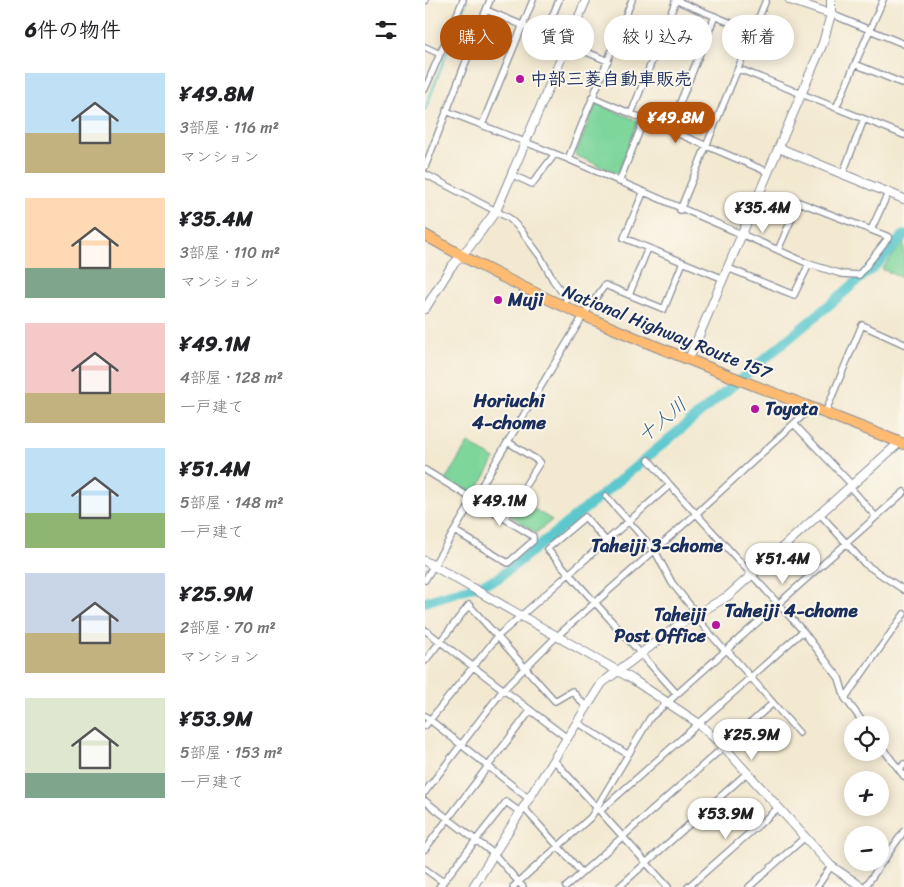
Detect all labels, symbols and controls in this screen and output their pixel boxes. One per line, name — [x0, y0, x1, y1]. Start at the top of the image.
text: 6件の物件 — [25, 11, 121, 49]
chip: 購入 — [440, 15, 512, 60]
chip: 賃貸 — [522, 15, 594, 60]
chip: 絞り込み — [604, 15, 712, 60]
chip: 新着 — [722, 15, 794, 60]
icon: filters — [372, 16, 400, 44]
place label: 中部三菱自動車販売 — [530, 63, 692, 95]
marker: 中部三菱自動車販売 — [514, 73, 526, 85]
text: ¥49.8M — [180, 75, 254, 113]
icon: home — [65, 93, 125, 153]
pin: ¥49.8M — [635, 102, 717, 144]
text: ¥49.8M — [648, 103, 704, 132]
text: 3部屋 · 116 m² — [180, 113, 279, 142]
text: マンション — [180, 142, 259, 171]
pin: ¥35.4M — [722, 192, 804, 234]
text: ¥35.4M — [735, 193, 791, 222]
text: ¥35.4M — [180, 200, 253, 238]
icon: home — [65, 218, 125, 278]
text: 3部屋 · 110 m² — [180, 238, 280, 267]
text: マンション — [180, 267, 259, 296]
street label: National Highway Route 157 — [557, 275, 778, 389]
place label: Muji — [507, 284, 544, 316]
marker: Muji — [492, 294, 504, 306]
text: ¥49.1M — [180, 325, 250, 363]
icon: home — [65, 343, 125, 403]
text: 4部屋 · 128 m² — [180, 363, 283, 392]
district label: Horiuchi 4-chome — [471, 384, 546, 439]
water label: 十人川 — [630, 389, 694, 451]
text: 一戸建て — [180, 392, 244, 421]
place label: Toyota — [765, 393, 819, 425]
marker: Toyota — [749, 403, 761, 415]
text: ¥51.4M — [180, 450, 250, 488]
icon: home — [65, 468, 125, 528]
pin: ¥49.1M — [459, 484, 541, 527]
text: ¥49.1M — [473, 486, 527, 515]
text: 5部屋 · 148 m² — [180, 488, 284, 517]
text: 一戸建て — [180, 517, 244, 546]
district label: Taheiji 3-chome — [591, 529, 724, 562]
pin: ¥51.4M — [742, 542, 824, 585]
text: ¥51.4M — [756, 544, 810, 573]
text: ¥25.9M — [180, 575, 253, 613]
icon: home — [65, 593, 125, 653]
district label: Taheiji 4-chome — [724, 594, 858, 627]
place label: Taheiji Post Office — [614, 599, 707, 652]
text: 2部屋 · 70 m² — [180, 613, 276, 642]
marker: Taheiji Post Office — [710, 619, 722, 631]
text: マンション — [180, 642, 259, 671]
text: ¥53.9M — [180, 700, 252, 738]
map controls — [844, 716, 889, 871]
button: locate — [844, 716, 889, 761]
icon: home — [65, 718, 125, 778]
pin: ¥25.9M — [711, 718, 793, 761]
text: ¥25.9M — [724, 720, 780, 749]
text: 5部屋 · 153 m² — [180, 738, 283, 767]
text: 一戸建て — [180, 767, 244, 796]
button: + — [844, 771, 889, 816]
pin: ¥53.9M — [685, 798, 767, 840]
text: ¥53.9M — [698, 799, 754, 828]
button: − — [844, 826, 889, 871]

